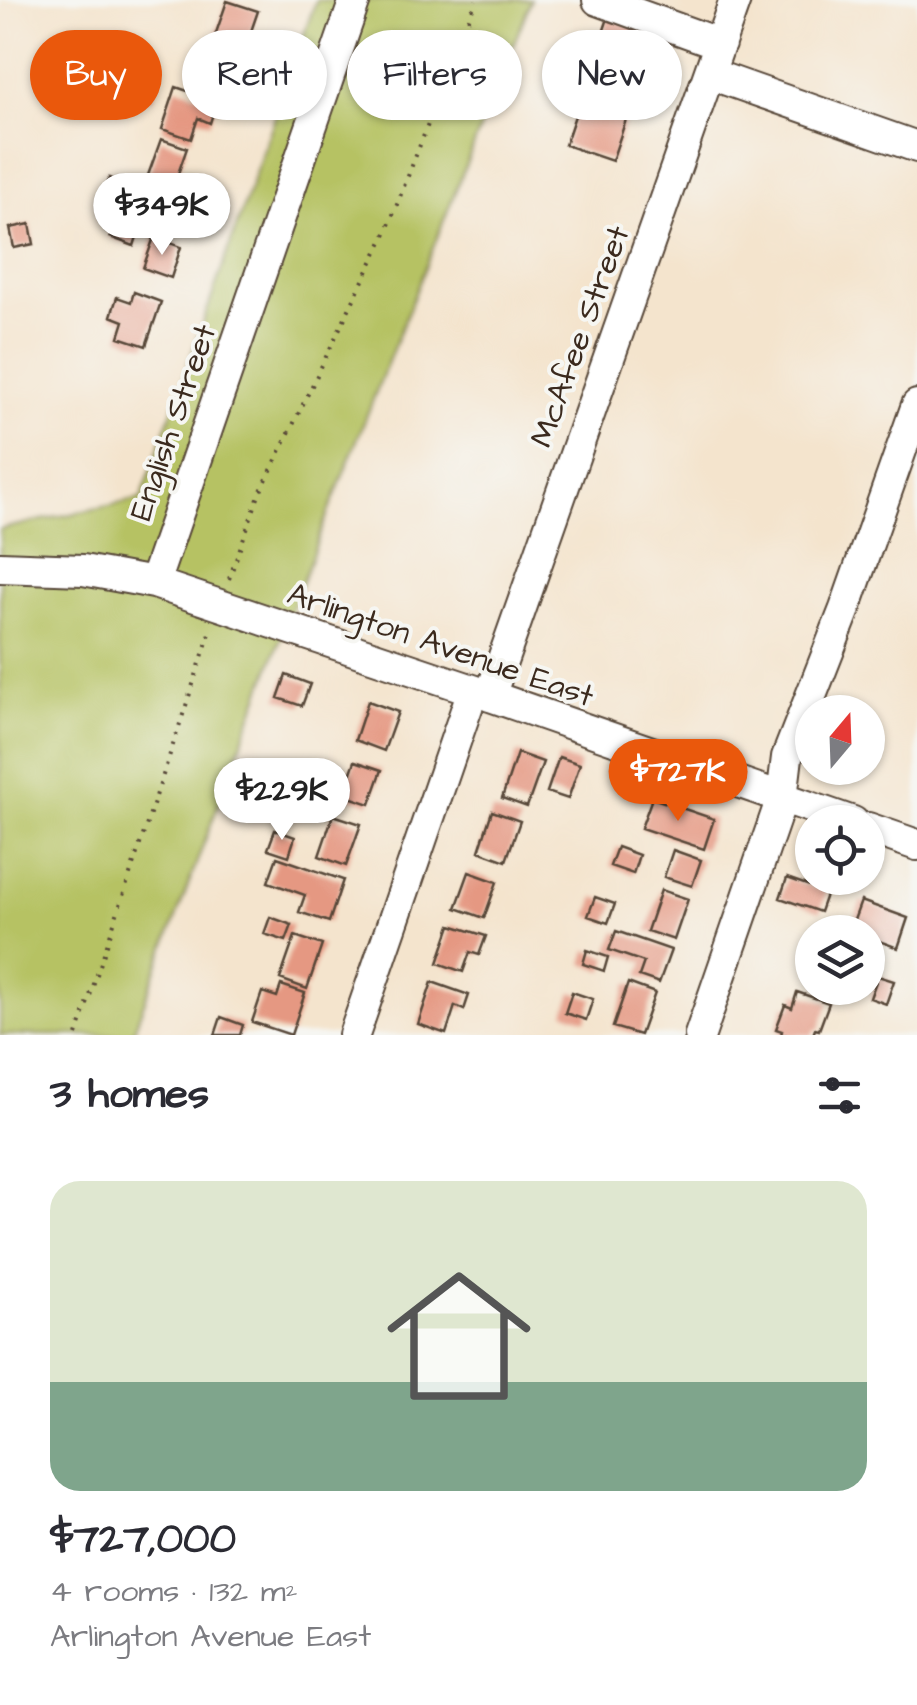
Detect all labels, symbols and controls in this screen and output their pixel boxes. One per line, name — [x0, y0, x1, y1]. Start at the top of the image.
chip: Buy — [30, 30, 162, 120]
chip: Rent — [182, 30, 327, 120]
chip: Filters — [347, 30, 522, 120]
chip: New — [542, 30, 682, 120]
pin: $349K — [92, 173, 232, 258]
text: $349K — [115, 183, 209, 228]
street label: McAfee Street — [520, 220, 641, 453]
street label: English Street — [119, 318, 228, 527]
street label: Arlington Avenue East — [281, 572, 600, 719]
north arrow — [795, 695, 885, 785]
map controls — [795, 695, 885, 1005]
pin: $727K — [608, 739, 748, 824]
text: $727K — [631, 749, 725, 794]
pin: $229K — [212, 758, 352, 843]
text: $229K — [236, 768, 328, 813]
button: locate — [795, 805, 885, 895]
button: layers — [795, 915, 885, 1005]
text: 3 homes — [50, 1066, 209, 1124]
icon: filters — [812, 1068, 867, 1123]
icon: home — [369, 1246, 549, 1426]
text: $727,000 — [50, 1511, 236, 1569]
text: 4 rooms · 132 m² — [50, 1569, 298, 1614]
text: Arlington Avenue East — [50, 1614, 371, 1659]

